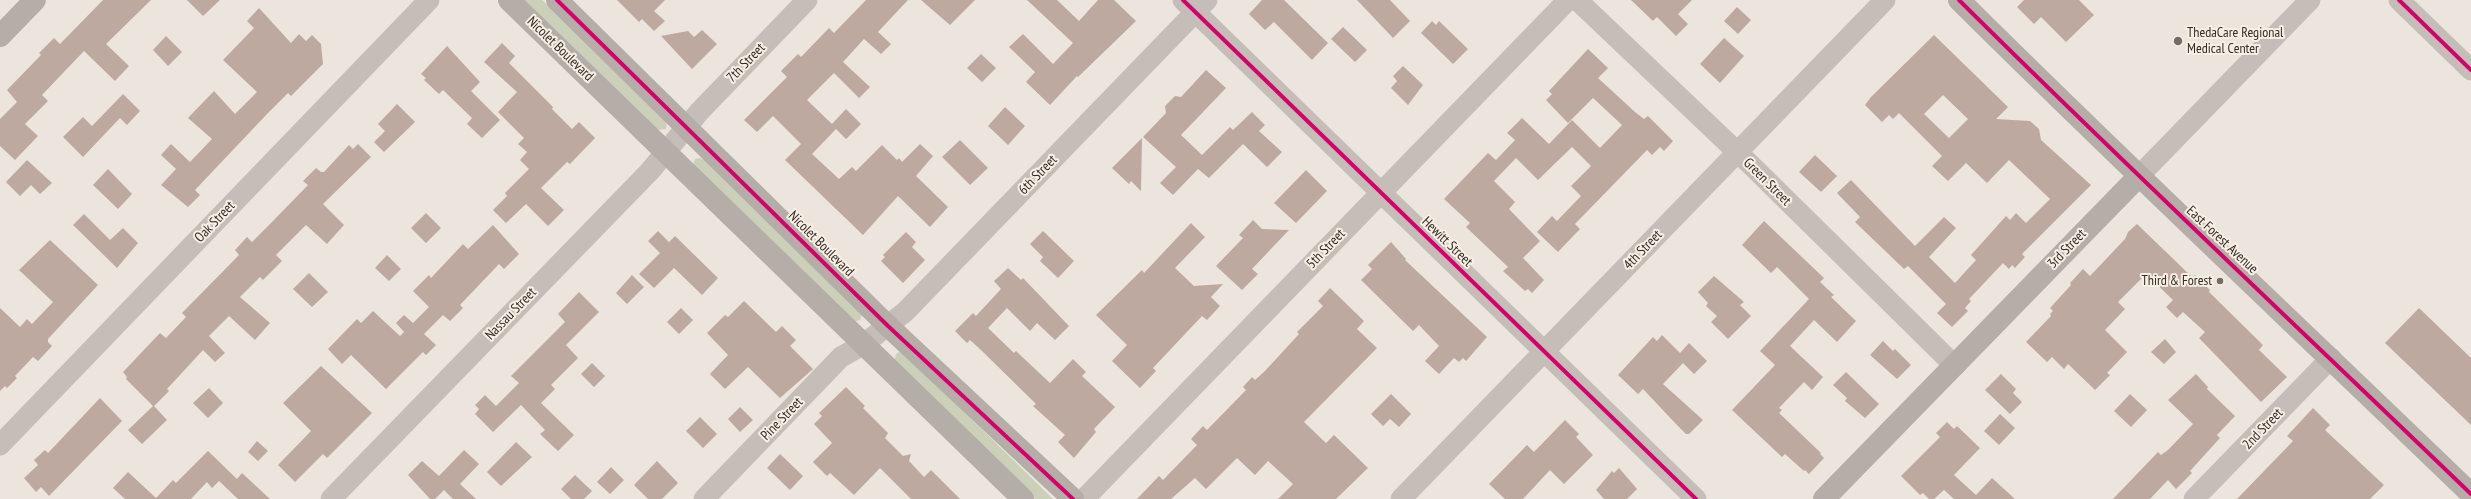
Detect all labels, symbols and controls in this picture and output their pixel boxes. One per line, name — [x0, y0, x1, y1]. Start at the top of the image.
street label: Nicolet Boulevard — [523, 13, 597, 85]
place label: ThedaCare Regional Medical Center — [2187, 25, 2283, 58]
marker: ThedaCare Regional Medical Center — [2172, 35, 2184, 47]
street label: 7th Street — [723, 40, 769, 86]
street label: 6th Street — [1015, 152, 1061, 198]
street label: Green Street — [1740, 155, 1794, 209]
street label: Oak Street — [191, 198, 239, 246]
street label: East Forest Avenue — [2183, 203, 2261, 277]
street label: Nicolet Boulevard — [785, 208, 857, 280]
street label: Hewitt Street — [1418, 214, 1476, 270]
street label: 5th Street — [1303, 226, 1349, 272]
street label: 3rd Street — [2044, 226, 2090, 272]
street label: 4th Street — [1620, 227, 1666, 273]
place label: Third & Forest — [2141, 273, 2212, 289]
marker: Third & Forest — [2215, 276, 2225, 286]
street label: Nassau Street — [482, 284, 540, 344]
street label: Pine Street — [757, 394, 807, 444]
street label: 2nd Street — [2239, 405, 2287, 453]

